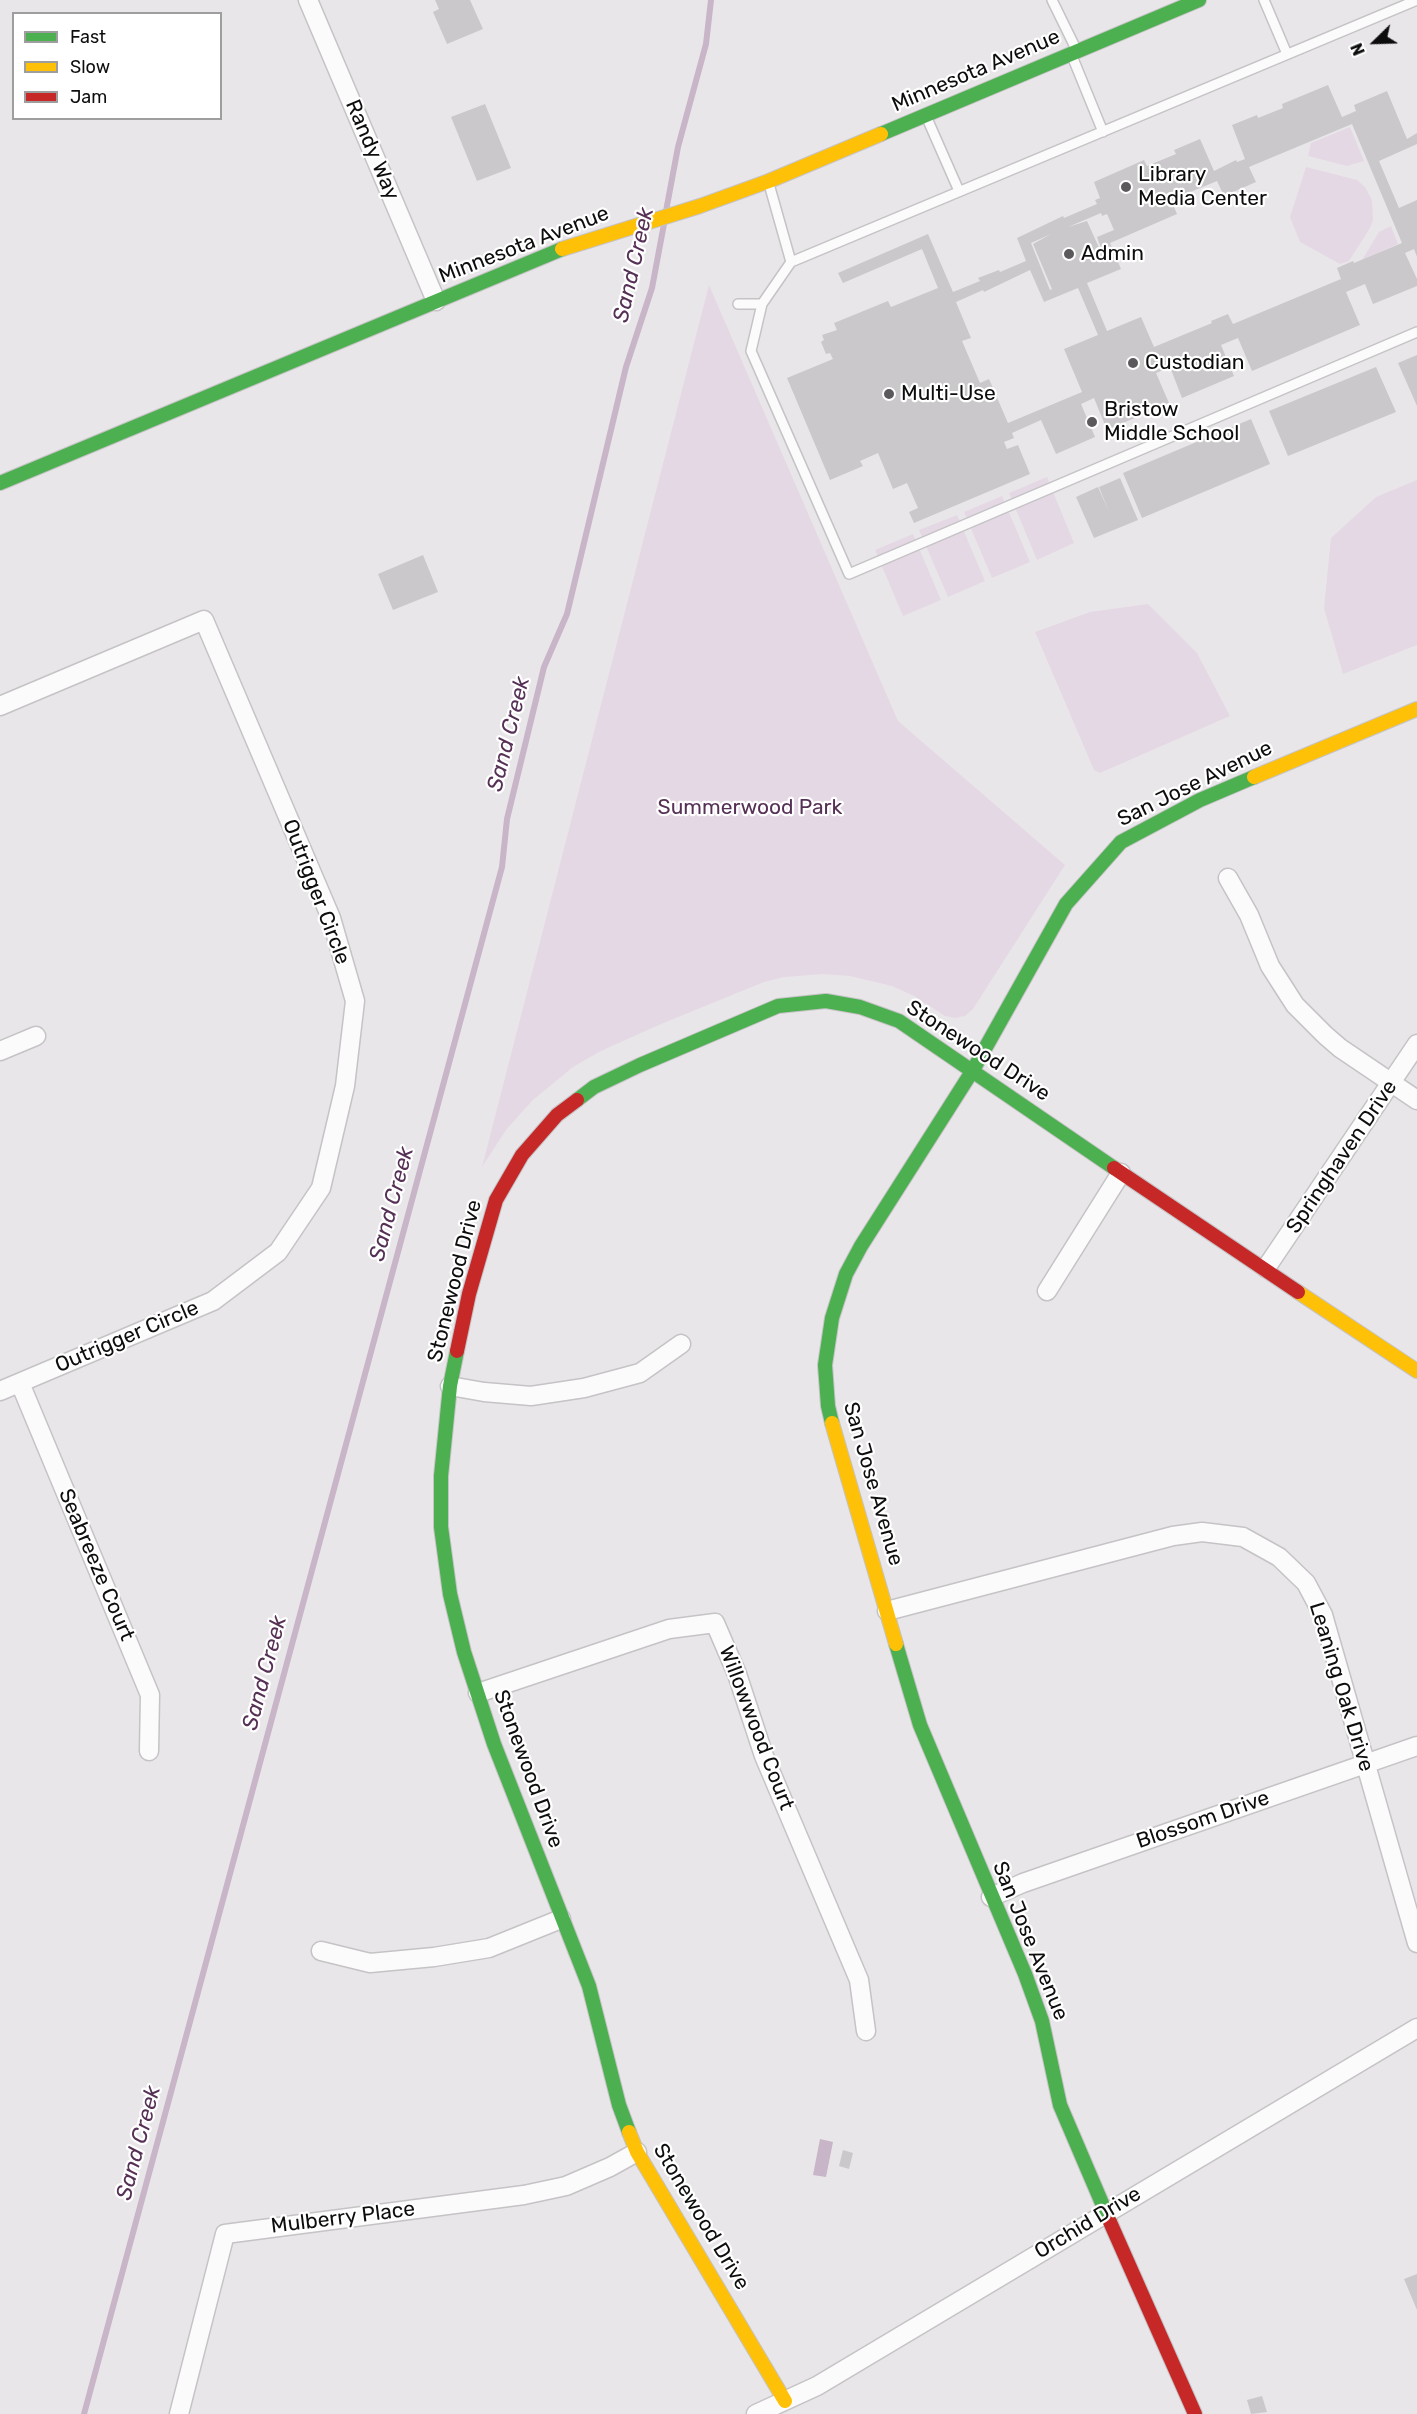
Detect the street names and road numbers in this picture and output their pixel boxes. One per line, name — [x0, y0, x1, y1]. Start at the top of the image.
street label: Minnesota Avenue — [888, 24, 1064, 118]
street label: Randy Way — [340, 96, 404, 204]
street label: Minnesota Avenue — [435, 201, 613, 289]
street label: San Jose Avenue — [1114, 736, 1276, 832]
street label: Outrigger Circle — [277, 816, 355, 968]
street label: Stonewood Drive — [901, 995, 1055, 1107]
street label: Springhaven Drive — [1281, 1076, 1403, 1238]
street label: Stonewood Drive — [423, 1197, 487, 1365]
street label: Outrigger Circle — [51, 1295, 203, 1379]
street label: San Jose Avenue — [838, 1399, 908, 1569]
street label: Seabreeze Court — [53, 1485, 139, 1645]
street label: Leaning Oak Drive — [1303, 1599, 1379, 1775]
street label: Willowwood Court — [713, 1642, 799, 1814]
street label: Stonewood Drive — [488, 1687, 568, 1851]
street label: Blossom Drive — [1133, 1785, 1273, 1855]
street label: San Jose Avenue — [987, 1858, 1073, 2024]
street label: Stonewood Drive — [647, 2139, 755, 2295]
street label: Orchid Drive — [1030, 2181, 1146, 2265]
street label: Mulberry Place — [270, 2197, 416, 2239]

